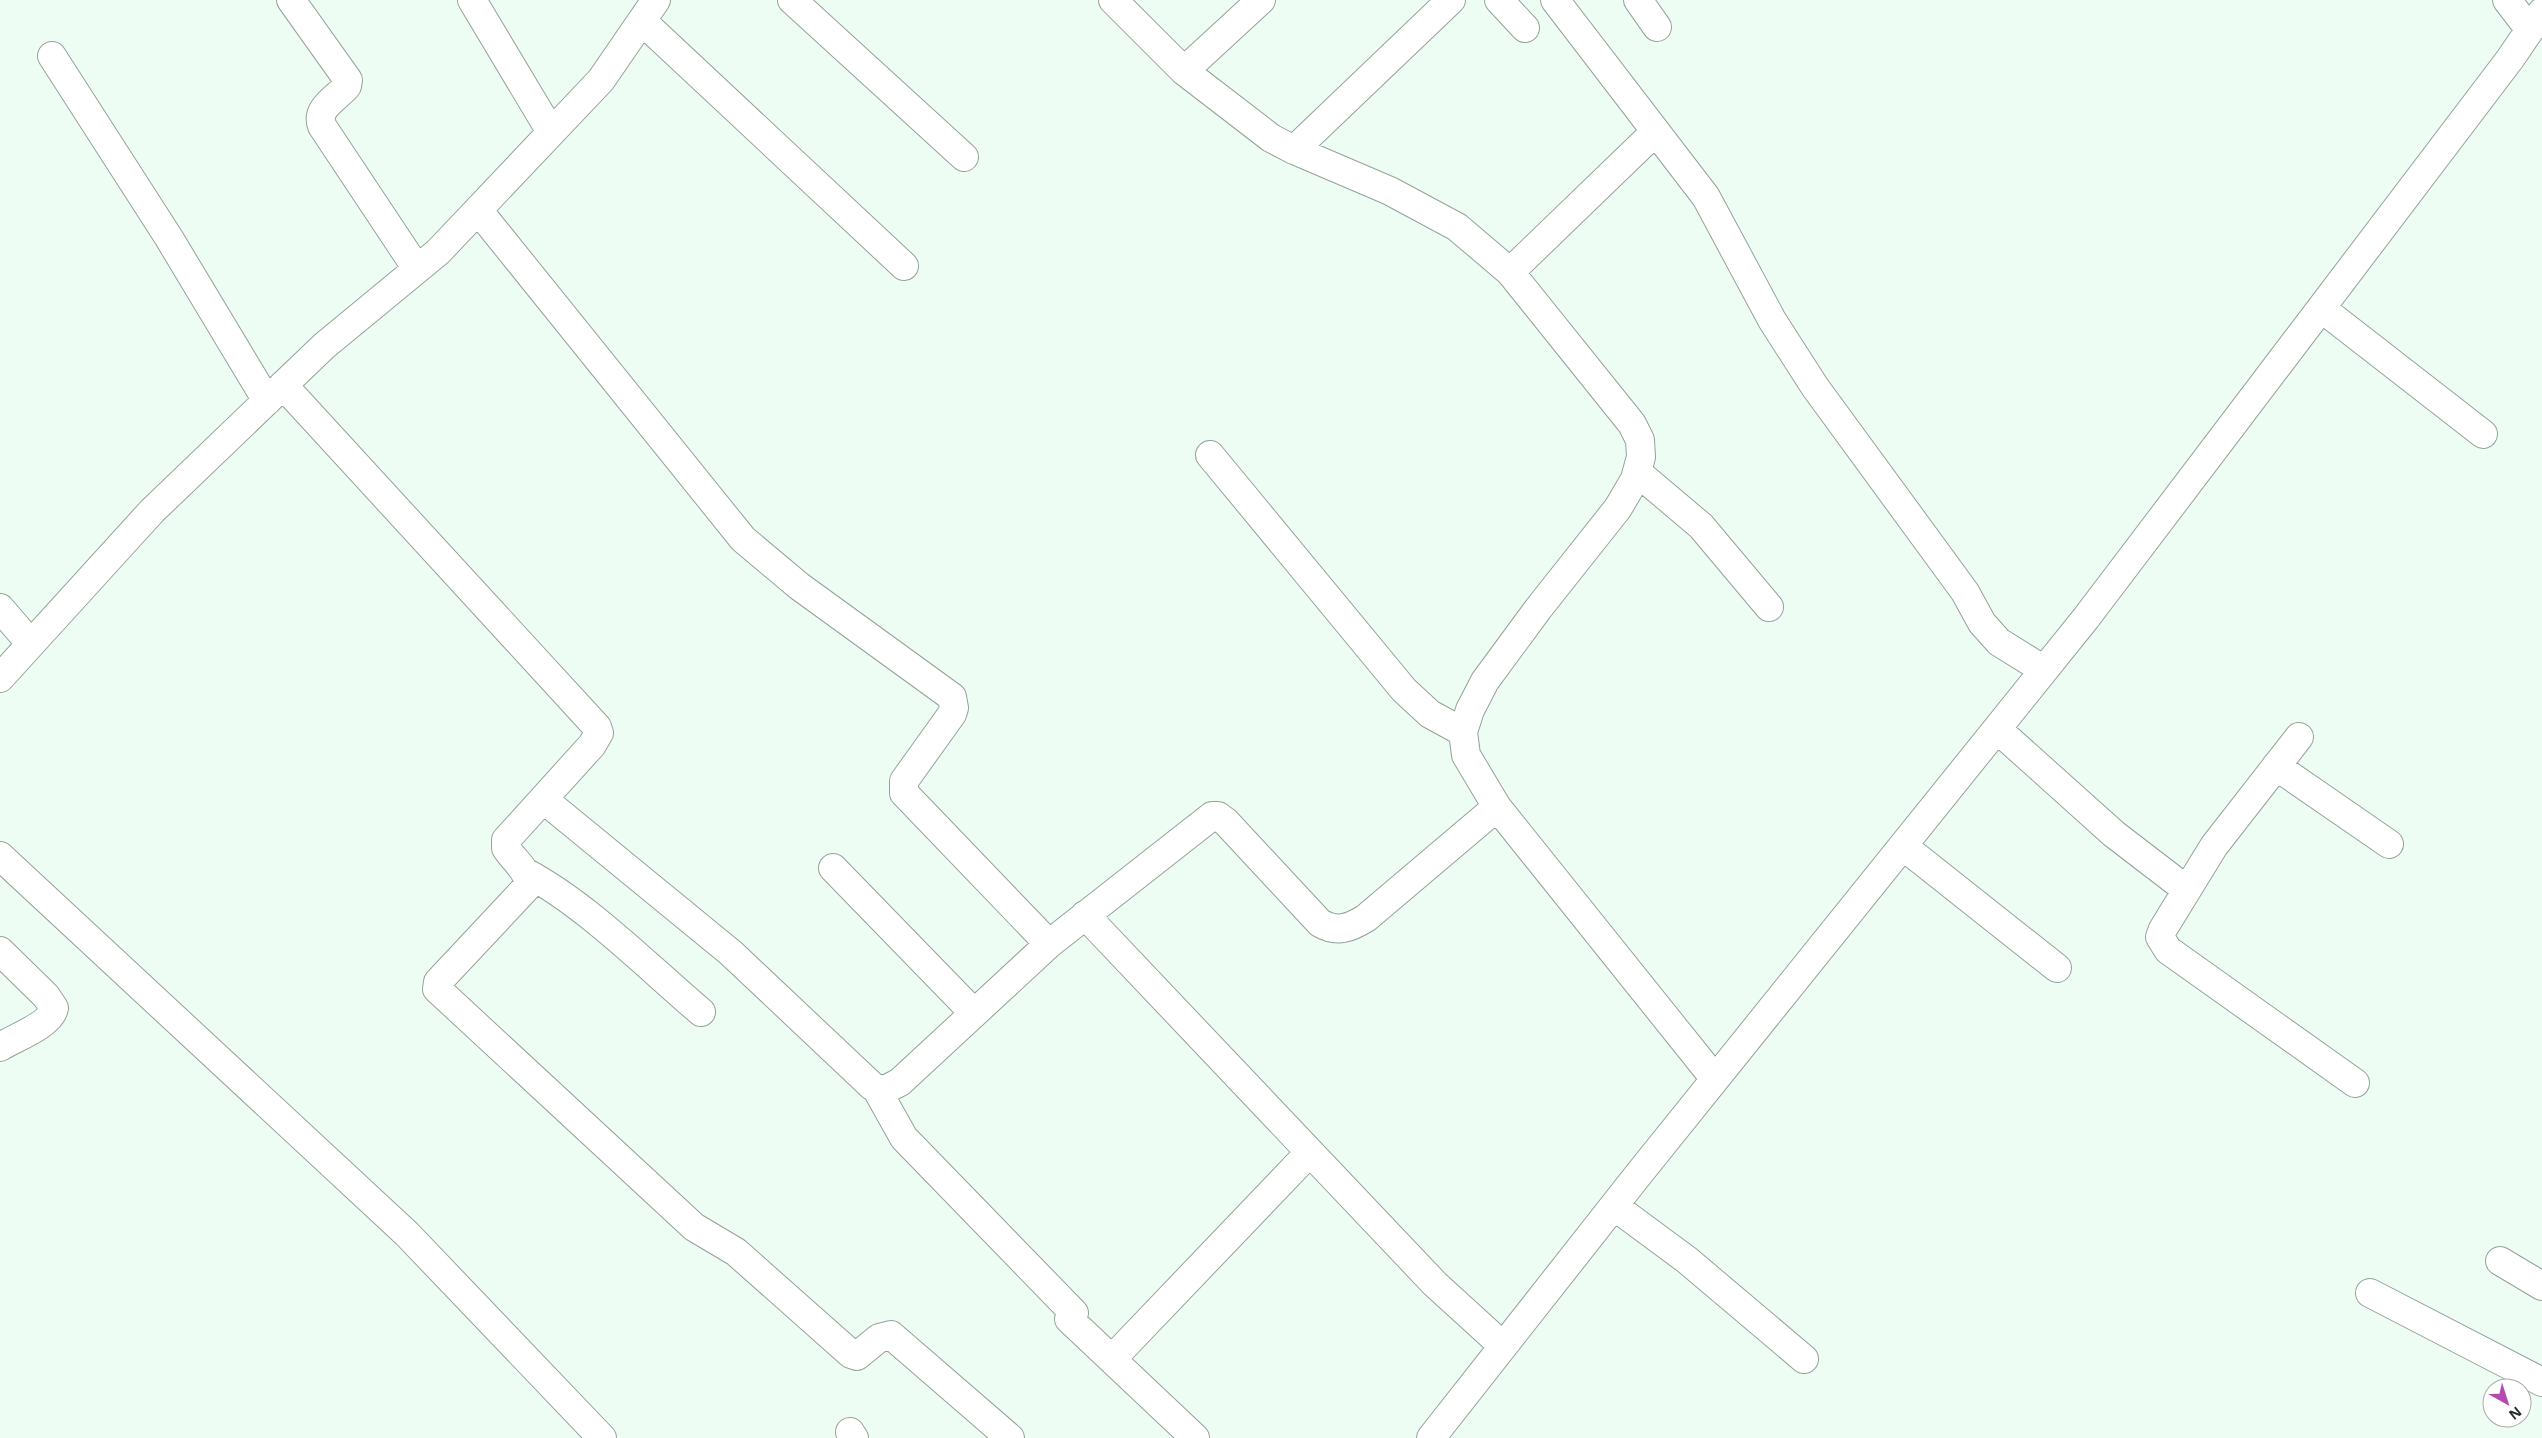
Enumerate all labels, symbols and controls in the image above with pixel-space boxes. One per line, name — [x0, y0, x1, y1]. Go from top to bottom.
north arrow — [2482, 1378, 2532, 1428]
text: N — [2505, 1403, 2526, 1424]

